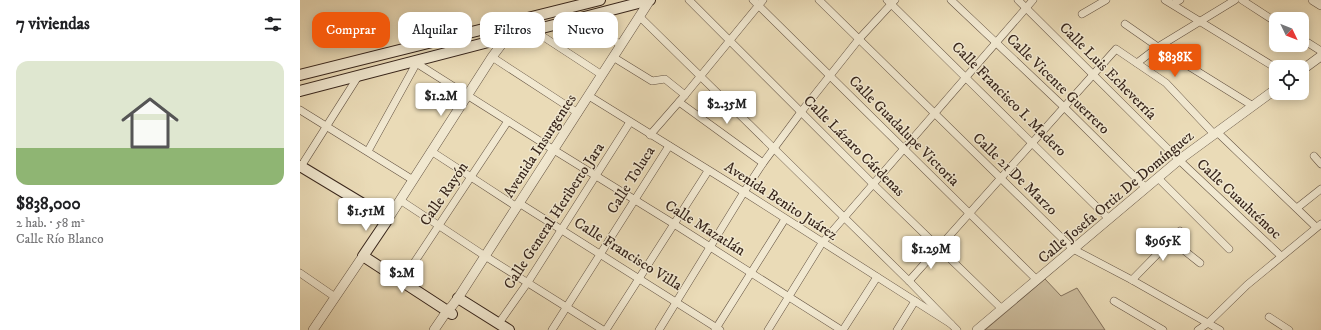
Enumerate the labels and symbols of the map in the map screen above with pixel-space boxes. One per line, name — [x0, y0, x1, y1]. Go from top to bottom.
north arrow — [1269, 12, 1309, 52]
street label: Calle Luis Echeverría — [1055, 18, 1161, 124]
street label: Calle Vicente Guerrero — [1002, 30, 1114, 138]
street label: Calle Francisco I. Madero — [948, 38, 1070, 160]
pin: $838K — [1147, 44, 1203, 78]
street label: Calle Guadalupe Victoria — [845, 72, 964, 191]
pin: $1.2M — [413, 83, 469, 117]
street label: Avenida Insurgentes — [499, 91, 581, 201]
pin: $2.35M — [694, 91, 760, 125]
street label: Calle Lázaro Cárdenas — [799, 91, 909, 201]
street label: Calle Josefa Ortiz De Domínguez — [1034, 126, 1198, 268]
street label: Calle 21 De Marzo — [969, 129, 1061, 219]
street label: Calle General Heriberto Jara — [499, 138, 609, 293]
street label: Calle Toluca — [603, 142, 660, 217]
street label: Calle Cuauhtémoc — [1193, 155, 1286, 244]
street label: Avenida Benito Juárez — [721, 157, 842, 245]
street label: Calle Rayón — [416, 158, 472, 230]
street label: Calle Mazatlán — [661, 196, 749, 260]
pin: $1.51M — [333, 198, 399, 232]
street label: Calle Francisco Villa — [570, 213, 686, 295]
pin: $965K — [1135, 228, 1191, 262]
pin: $1.29M — [898, 236, 964, 270]
pin: $2M — [383, 260, 421, 294]

